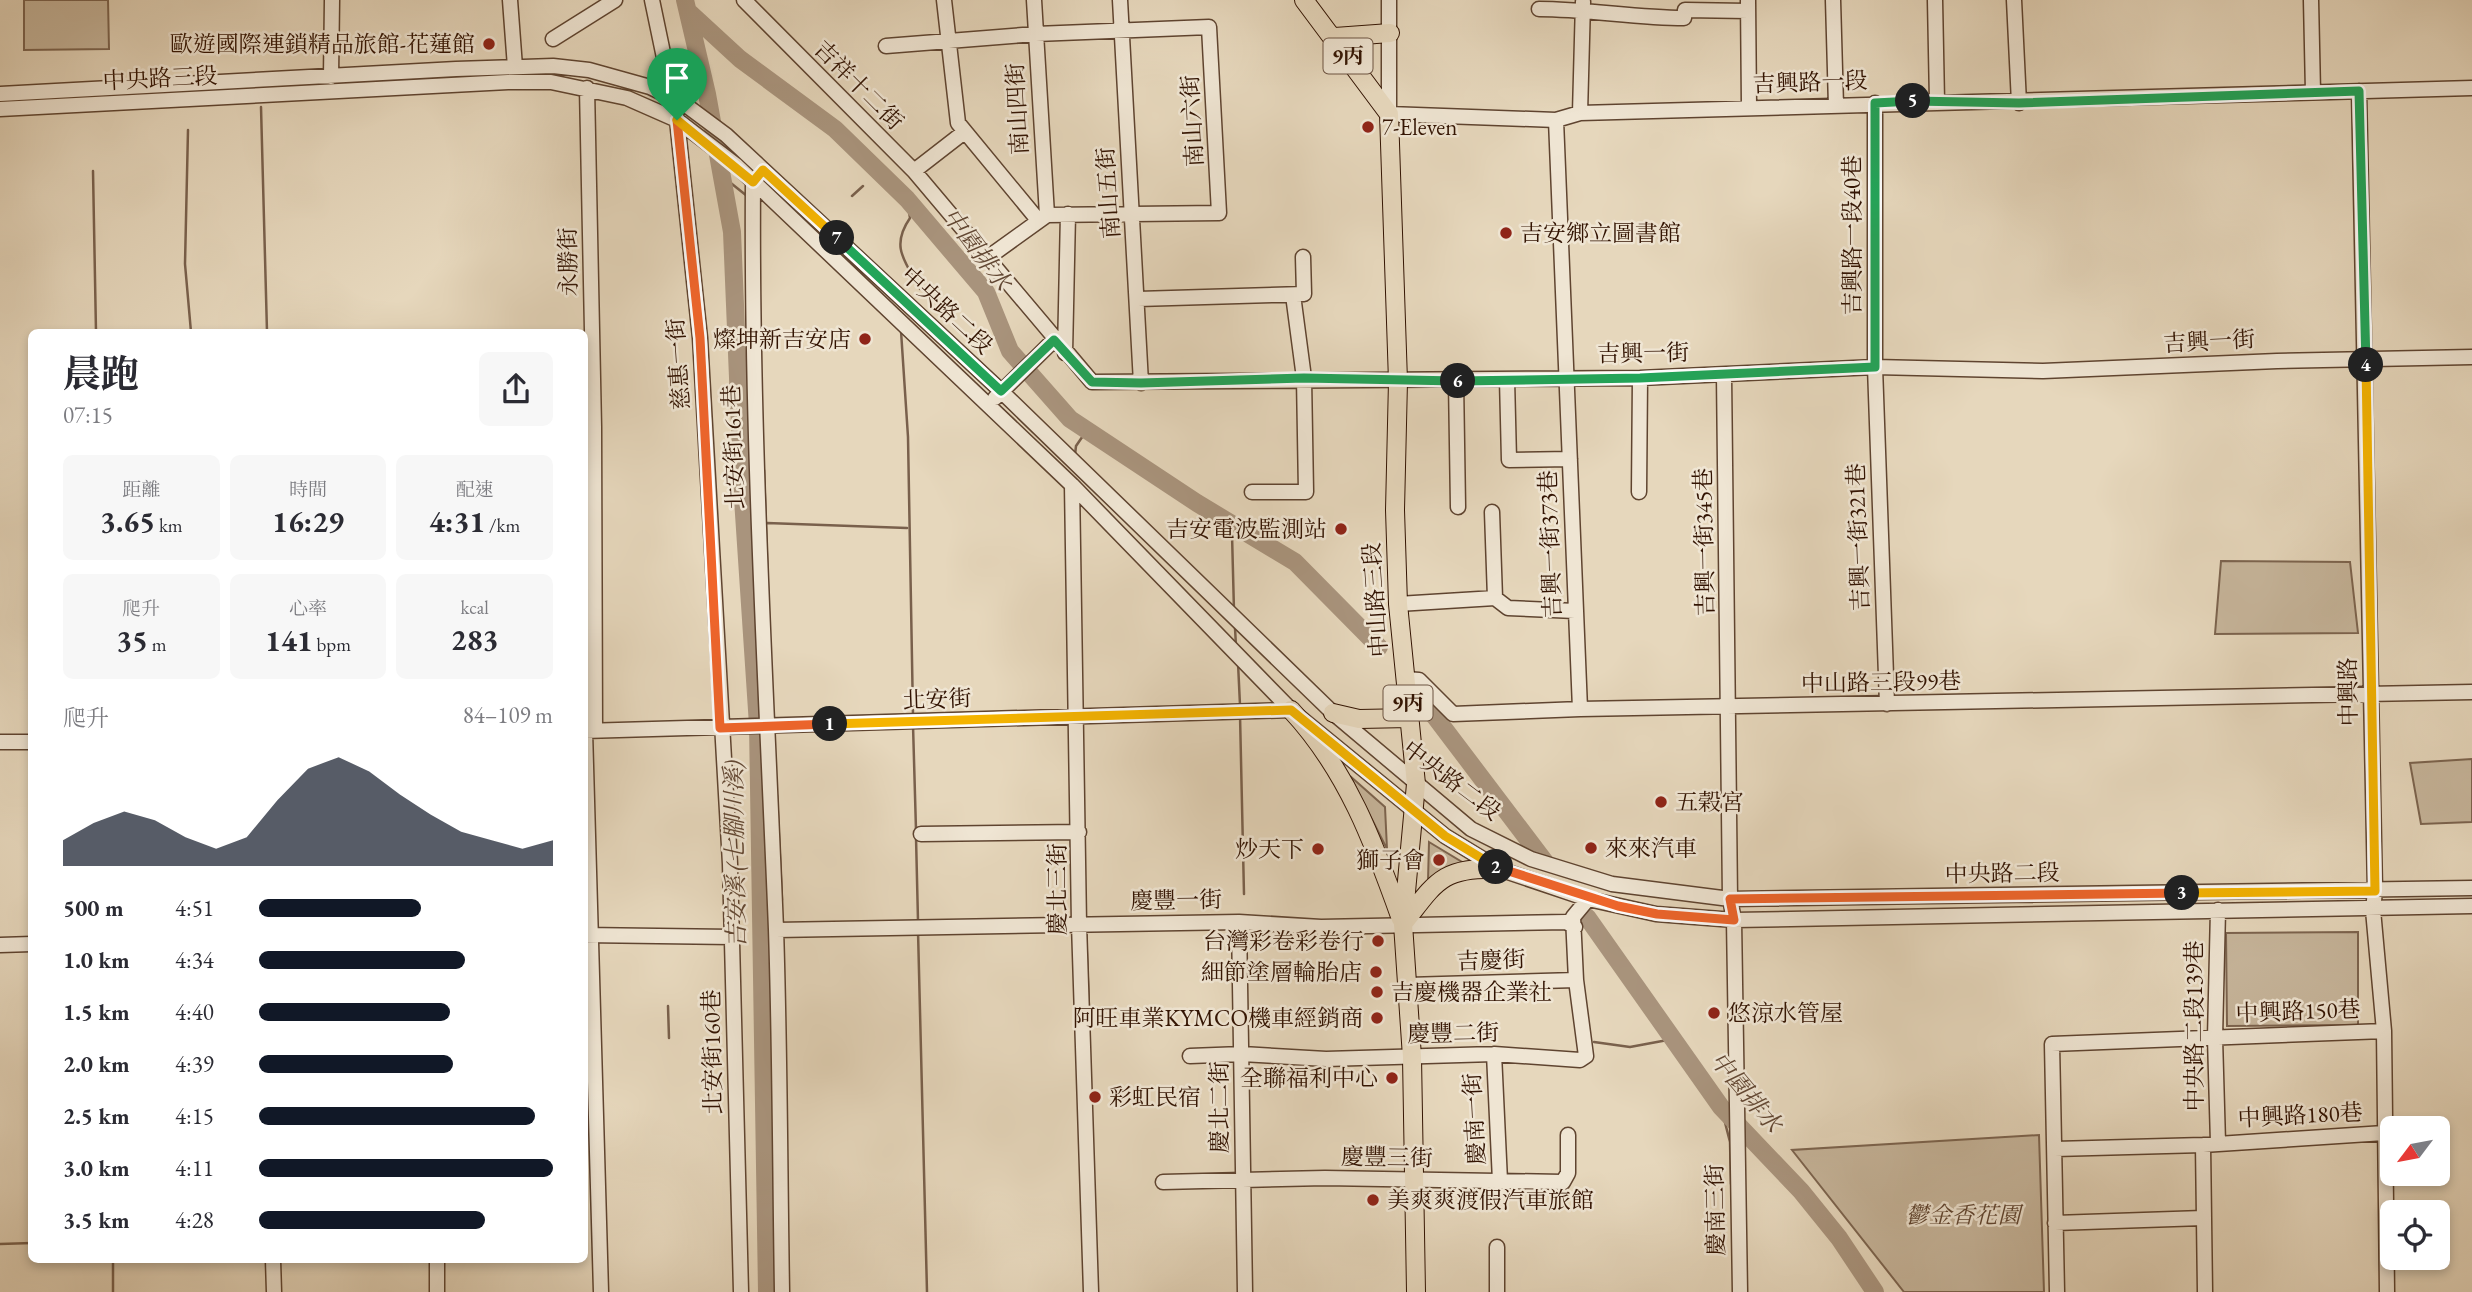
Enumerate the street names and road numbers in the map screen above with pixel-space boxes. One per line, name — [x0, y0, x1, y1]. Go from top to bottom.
street label: 吉祥十二街 — [808, 34, 910, 136]
road number: 9丙 — [1324, 38, 1372, 74]
street label: 中央路三段 — [102, 60, 218, 96]
street label: 南山四街 — [1000, 62, 1034, 156]
street label: 吉興路一段 — [1752, 65, 1868, 99]
street label: 南山六街 — [1175, 74, 1209, 168]
street label: 南山五街 — [1090, 146, 1126, 240]
street label: 吉興路一段40巷 — [1837, 155, 1867, 315]
street label: 永勝街 — [552, 227, 584, 297]
street label: 中央路二段 — [895, 260, 999, 360]
street label: 慈惠一街 — [660, 317, 696, 411]
street label: 吉興一街 — [2162, 324, 2256, 358]
street label: 吉興一街 — [1597, 337, 1689, 369]
street label: 北安街161巷 — [716, 384, 750, 510]
street label: 吉興一街321巷 — [1840, 462, 1876, 612]
street label: 吉興一街345巷 — [1688, 468, 1720, 616]
street label: 吉興一街373巷 — [1532, 469, 1568, 619]
street label: 中山路三段 — [1356, 542, 1394, 658]
street label: 中興路 — [2332, 657, 2364, 727]
street label: 中山路三段99巷 — [1801, 666, 1961, 698]
street label: 北安街 — [902, 683, 972, 715]
road number: 9丙 — [1384, 686, 1432, 720]
street label: 中央路二段 — [1397, 733, 1507, 827]
street label: 慶北三街 — [1042, 843, 1072, 935]
street label: 中央路二段 — [1944, 857, 2060, 889]
street label: 慶豐一街 — [1130, 884, 1222, 916]
street label: 中央路二段139巷 — [2179, 940, 2209, 1112]
street label: 吉慶街 — [1456, 944, 1526, 976]
street label: 北安街160巷 — [696, 989, 728, 1115]
street label: 中興路150巷 — [2235, 994, 2361, 1028]
street label: 慶豐二街 — [1407, 1017, 1499, 1049]
street label: 慶北二街 — [1204, 1061, 1234, 1153]
street label: 慶南一街 — [1457, 1072, 1491, 1166]
street label: 中興路180巷 — [2237, 1097, 2363, 1133]
street label: 慶豐三街 — [1341, 1141, 1433, 1173]
street label: 慶南三街 — [1699, 1164, 1731, 1256]

